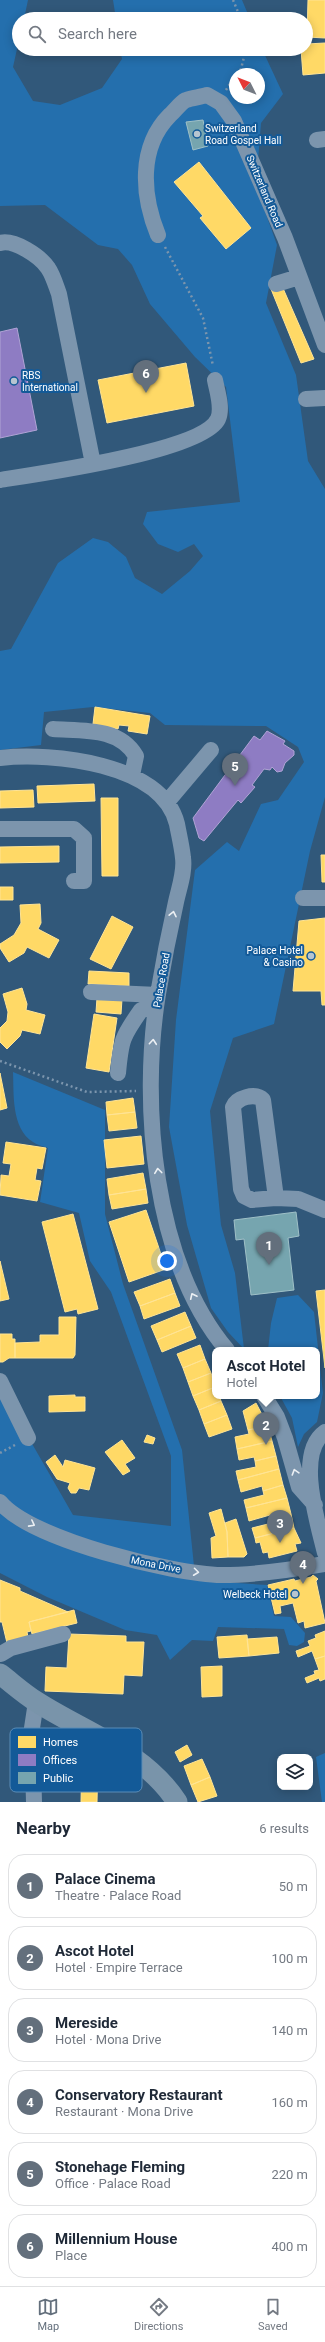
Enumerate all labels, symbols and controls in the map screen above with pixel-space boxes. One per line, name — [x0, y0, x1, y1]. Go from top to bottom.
search box — [12, 12, 313, 56]
icon: search — [26, 23, 48, 45]
text: Search here — [58, 25, 137, 43]
north arrow — [229, 68, 265, 104]
place label: Switzerland Road Gospel Hall — [205, 123, 281, 146]
marker: Switzerland Road Gospel Hall — [192, 129, 202, 139]
street label: Switzerland Road — [244, 154, 285, 229]
pin: 6 — [133, 360, 159, 393]
place label: RBS International — [22, 370, 78, 393]
marker: RBS International — [9, 376, 19, 386]
pin: 5 — [222, 753, 248, 786]
one-way arrow — [169, 910, 177, 917]
place label: Palace Hotel & Casino — [247, 945, 303, 968]
marker: Palace Hotel & Casino — [306, 951, 316, 961]
street label: Palace Road — [151, 952, 172, 1008]
one-way arrow — [149, 1039, 158, 1045]
one-way arrow — [154, 1168, 163, 1174]
pin: 1 — [256, 1232, 282, 1265]
your location — [157, 1251, 177, 1271]
one-way arrow — [190, 1292, 198, 1300]
popup — [212, 1347, 320, 1399]
text: Ascot Hotel — [226, 1357, 306, 1375]
text: Hotel — [226, 1375, 257, 1390]
pin: 2 — [253, 1412, 279, 1445]
one-way arrow — [291, 1469, 300, 1476]
pin: 3 — [267, 1510, 293, 1543]
one-way arrow — [27, 1519, 35, 1527]
pin: 4 — [290, 1551, 316, 1584]
street label: Mona Drive — [130, 1554, 182, 1575]
one-way arrow — [193, 1567, 199, 1576]
place label: Welbeck Hotel — [223, 1589, 287, 1600]
marker: Welbeck Hotel — [290, 1589, 300, 1599]
legend — [10, 1728, 142, 1792]
text: Homes — [43, 1736, 79, 1749]
text: Offices — [43, 1754, 78, 1767]
map controls — [277, 1754, 313, 1790]
button: layers — [277, 1754, 313, 1790]
text: Public — [43, 1772, 74, 1785]
text: Nearby — [16, 1818, 71, 1838]
text: 6 results — [259, 1821, 309, 1836]
text: Palace Cinema — [55, 1870, 156, 1888]
text: 1 — [26, 1879, 34, 1894]
text: 50 m — [279, 1879, 308, 1894]
text: Theatre · Palace Road — [55, 1888, 181, 1903]
text: Ascot Hotel — [55, 1942, 134, 1960]
text: 2 — [26, 1951, 34, 1966]
text: 100 m — [271, 1951, 308, 1966]
text: Hotel · Empire Terrace — [55, 1960, 183, 1975]
text: Mereside — [55, 2014, 118, 2032]
text: 3 — [26, 2023, 34, 2038]
text: 140 m — [271, 2023, 308, 2038]
text: Hotel · Mona Drive — [55, 2032, 161, 2047]
text: Conservatory Restaurant — [55, 2086, 223, 2104]
text: 4 — [26, 2095, 34, 2110]
text: 160 m — [271, 2095, 308, 2110]
text: Restaurant · Mona Drive — [55, 2104, 193, 2119]
text: Stonehage Fleming — [55, 2158, 185, 2176]
text: 5 — [26, 2167, 34, 2182]
text: 220 m — [271, 2167, 308, 2182]
text: Office · Palace Road — [55, 2176, 171, 2191]
text: Millennium House — [55, 2230, 177, 2248]
text: 6 — [26, 2239, 34, 2254]
text: 400 m — [271, 2239, 308, 2254]
text: Place — [55, 2248, 87, 2263]
tab: Map — [37, 2296, 59, 2333]
tab: Directions — [134, 2296, 183, 2333]
tab: Saved — [258, 2296, 288, 2333]

